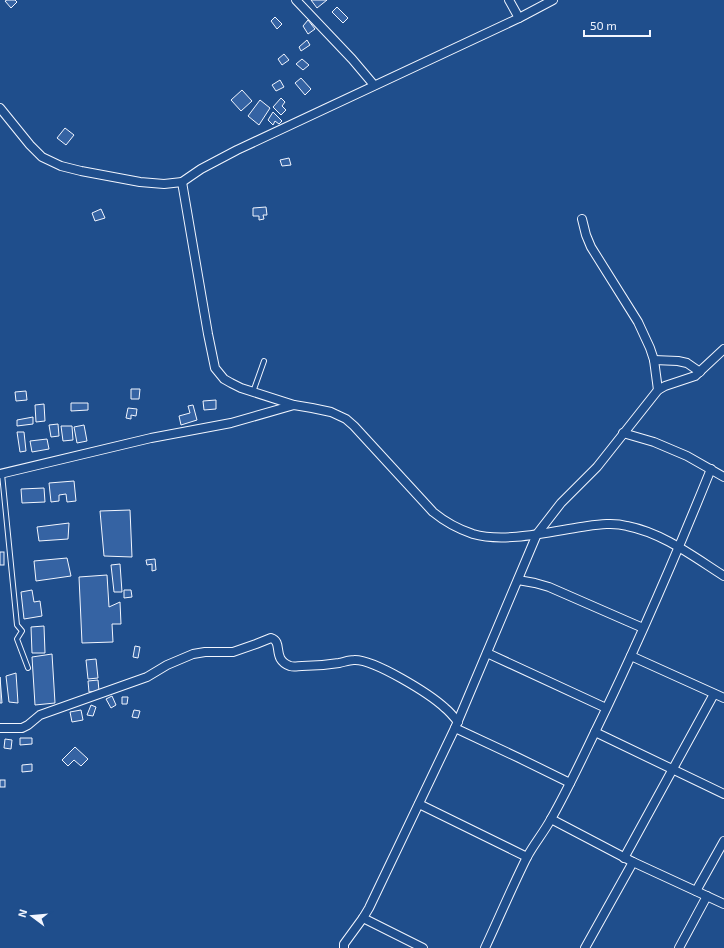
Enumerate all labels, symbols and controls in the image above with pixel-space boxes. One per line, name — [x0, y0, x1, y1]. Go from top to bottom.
scale bar — [584, 12, 650, 38]
text: 50 m — [590, 18, 617, 32]
north arrow — [12, 896, 52, 936]
text: N — [15, 907, 29, 919]

